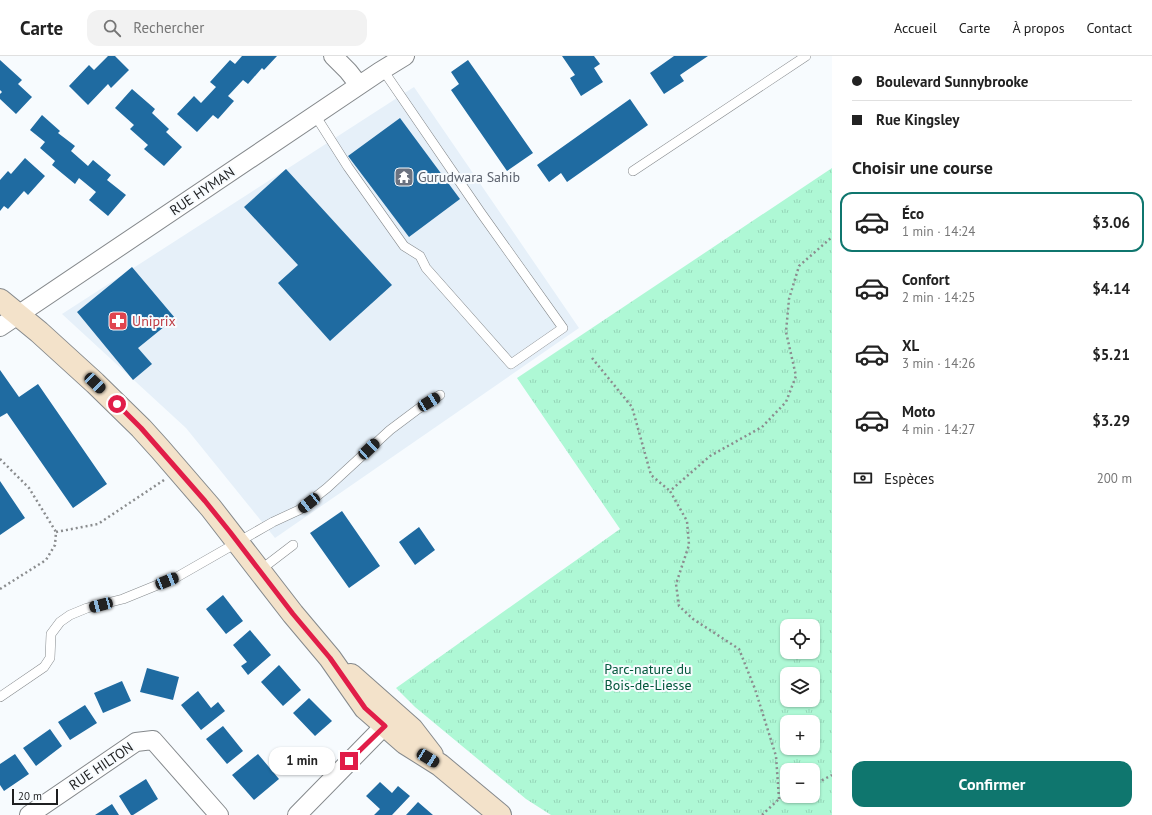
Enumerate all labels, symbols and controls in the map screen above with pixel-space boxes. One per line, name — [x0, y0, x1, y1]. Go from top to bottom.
search box — [87, 10, 367, 46]
text: Carte — [20, 16, 63, 40]
icon: search — [101, 17, 123, 39]
text: Rechercher — [133, 18, 204, 37]
text: Accueil — [894, 19, 937, 37]
text: Carte — [959, 19, 990, 37]
text: À propos — [1012, 19, 1065, 37]
text: Contact — [1087, 19, 1132, 37]
text: Boulevard Sunnybrooke — [876, 72, 1028, 91]
text: Rue Kingsley — [876, 110, 959, 129]
text: Choisir une course — [852, 156, 993, 179]
street label: RUE HYMAN — [166, 163, 238, 219]
temple icon: Gurudwara Sahib — [393, 166, 415, 188]
place label: Gurudwara Sahib — [418, 168, 520, 186]
icon: car — [854, 204, 890, 240]
text: Éco — [902, 204, 924, 223]
text: $3.06 — [1092, 213, 1130, 232]
text: 1 min · 14:24 — [902, 223, 975, 240]
icon: car — [854, 270, 890, 306]
text: Confort — [902, 270, 950, 289]
text: $4.14 — [1092, 279, 1130, 298]
text: 2 min · 14:25 — [902, 289, 975, 306]
pharmacy icon: Uniprix — [107, 310, 129, 332]
place label: Uniprix — [132, 312, 176, 330]
icon: car — [854, 336, 890, 372]
text: XL — [902, 336, 919, 355]
text: $5.21 — [1092, 345, 1130, 364]
text: 3 min · 14:26 — [902, 355, 975, 372]
car — [82, 370, 108, 396]
car — [416, 391, 442, 413]
route start — [108, 395, 126, 413]
icon: car — [854, 402, 890, 438]
text: Moto — [902, 402, 935, 421]
text: $3.29 — [1092, 411, 1130, 430]
text: 4 min · 14:27 — [902, 421, 975, 438]
car — [356, 436, 382, 462]
icon: cash — [852, 467, 874, 489]
text: Espèces — [884, 469, 934, 488]
text: 200 m — [1097, 470, 1132, 487]
car — [296, 491, 322, 515]
car — [154, 571, 180, 591]
car — [88, 596, 114, 614]
map controls — [780, 619, 820, 803]
button: locate — [780, 619, 820, 659]
park label: Parc-nature du Bois-de-Liesse — [604, 660, 692, 694]
button: layers — [780, 667, 820, 707]
button: + — [780, 715, 820, 755]
street label: RUE HILTON — [65, 738, 137, 794]
callout: 1 min — [269, 747, 335, 775]
car — [415, 747, 441, 769]
text: 1 min — [286, 752, 318, 769]
route end — [340, 752, 358, 770]
button: Confirmer — [852, 761, 1132, 807]
button: − — [780, 763, 820, 803]
scale bar — [12, 787, 58, 806]
text: 20 m — [18, 789, 42, 803]

